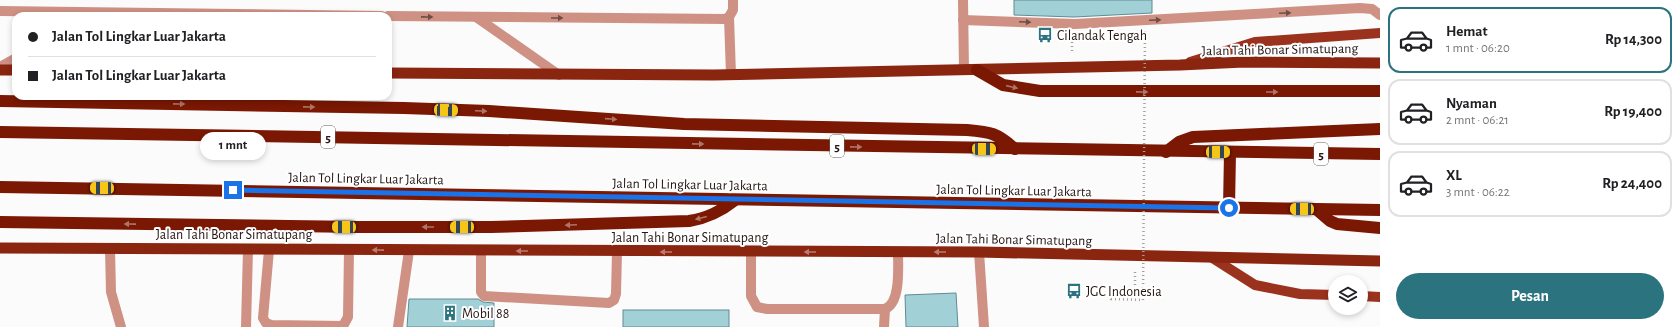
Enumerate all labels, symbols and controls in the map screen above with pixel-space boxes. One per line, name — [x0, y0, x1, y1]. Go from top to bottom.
one-way arrow — [1279, 10, 1292, 16]
one-way arrow — [421, 14, 434, 20]
one-way arrow — [551, 15, 564, 21]
one-way arrow — [1149, 16, 1161, 23]
one-way arrow — [1019, 19, 1031, 26]
icon: car — [1398, 22, 1434, 58]
text: Hemat — [1446, 24, 1488, 39]
bus stop icon: Cilandak Tengah — [1036, 26, 1054, 44]
text: Jalan Tol Lingkar Luar Jakarta — [52, 29, 226, 44]
place label: Cilandak Tengah — [1057, 29, 1147, 43]
text: Rp 14,300 — [1605, 32, 1662, 47]
street label: Jalan Tahi Bonar Simatupang — [1202, 42, 1359, 58]
text: 1 mnt · 06:20 — [1446, 42, 1510, 55]
text: Jalan Tol Lingkar Luar Jakarta — [52, 68, 226, 83]
one-way arrow — [1006, 85, 1018, 91]
one-way arrow — [1136, 89, 1149, 95]
one-way arrow — [1266, 89, 1279, 95]
icon: car — [1398, 94, 1434, 130]
text: Nyaman — [1446, 96, 1497, 111]
one-way arrow — [173, 101, 186, 107]
one-way arrow — [303, 104, 316, 110]
car — [434, 104, 458, 116]
text: Rp 19,400 — [1604, 104, 1662, 119]
one-way arrow — [475, 108, 488, 114]
text: 2 mnt · 06:21 — [1446, 114, 1509, 127]
one-way arrow — [605, 116, 617, 123]
road number: 5 — [321, 126, 335, 148]
callout: 1 mnt — [200, 132, 266, 160]
road number: 5 — [830, 135, 844, 157]
text: 1 mnt — [219, 139, 247, 152]
one-way arrow — [692, 141, 705, 147]
one-way arrow — [850, 143, 862, 150]
car — [972, 143, 996, 155]
road number: 5 — [1314, 143, 1328, 165]
car — [1206, 146, 1230, 158]
icon: car — [1398, 166, 1434, 202]
text: XL — [1446, 168, 1462, 183]
street label: Jalan Tol Lingkar Luar Jakarta — [288, 171, 444, 187]
text: Rp 24,400 — [1602, 176, 1662, 191]
street label: Jalan Tol Lingkar Luar Jakarta — [612, 177, 768, 193]
route end — [224, 181, 242, 199]
car — [90, 182, 114, 194]
street label: Jalan Tol Lingkar Luar Jakarta — [936, 183, 1092, 199]
text: 3 mnt · 06:22 — [1446, 186, 1510, 199]
route start — [1220, 199, 1238, 217]
car — [1290, 203, 1314, 215]
one-way arrow — [695, 216, 707, 222]
one-way arrow — [123, 221, 136, 227]
car — [332, 221, 356, 233]
car — [450, 221, 474, 233]
one-way arrow — [565, 221, 577, 228]
one-way arrow — [421, 224, 434, 230]
street label: Jalan Tahi Bonar Simatupang — [156, 228, 312, 242]
street label: Jalan Tahi Bonar Simatupang — [612, 231, 768, 245]
street label: Jalan Tahi Bonar Simatupang — [936, 232, 1093, 248]
one-way arrow — [371, 247, 384, 253]
one-way arrow — [515, 248, 528, 254]
one-way arrow — [659, 249, 672, 255]
one-way arrow — [803, 249, 816, 255]
one-way arrow — [933, 249, 946, 255]
button: Pesan — [1396, 273, 1664, 319]
map controls — [1328, 275, 1368, 315]
button: layers — [1328, 275, 1368, 315]
bus stop icon: JGC Indonesia — [1065, 282, 1083, 300]
place label: JGC Indonesia — [1086, 285, 1162, 299]
building icon: Mobil 88 — [441, 304, 459, 322]
place label: Mobil 88 — [462, 307, 509, 321]

